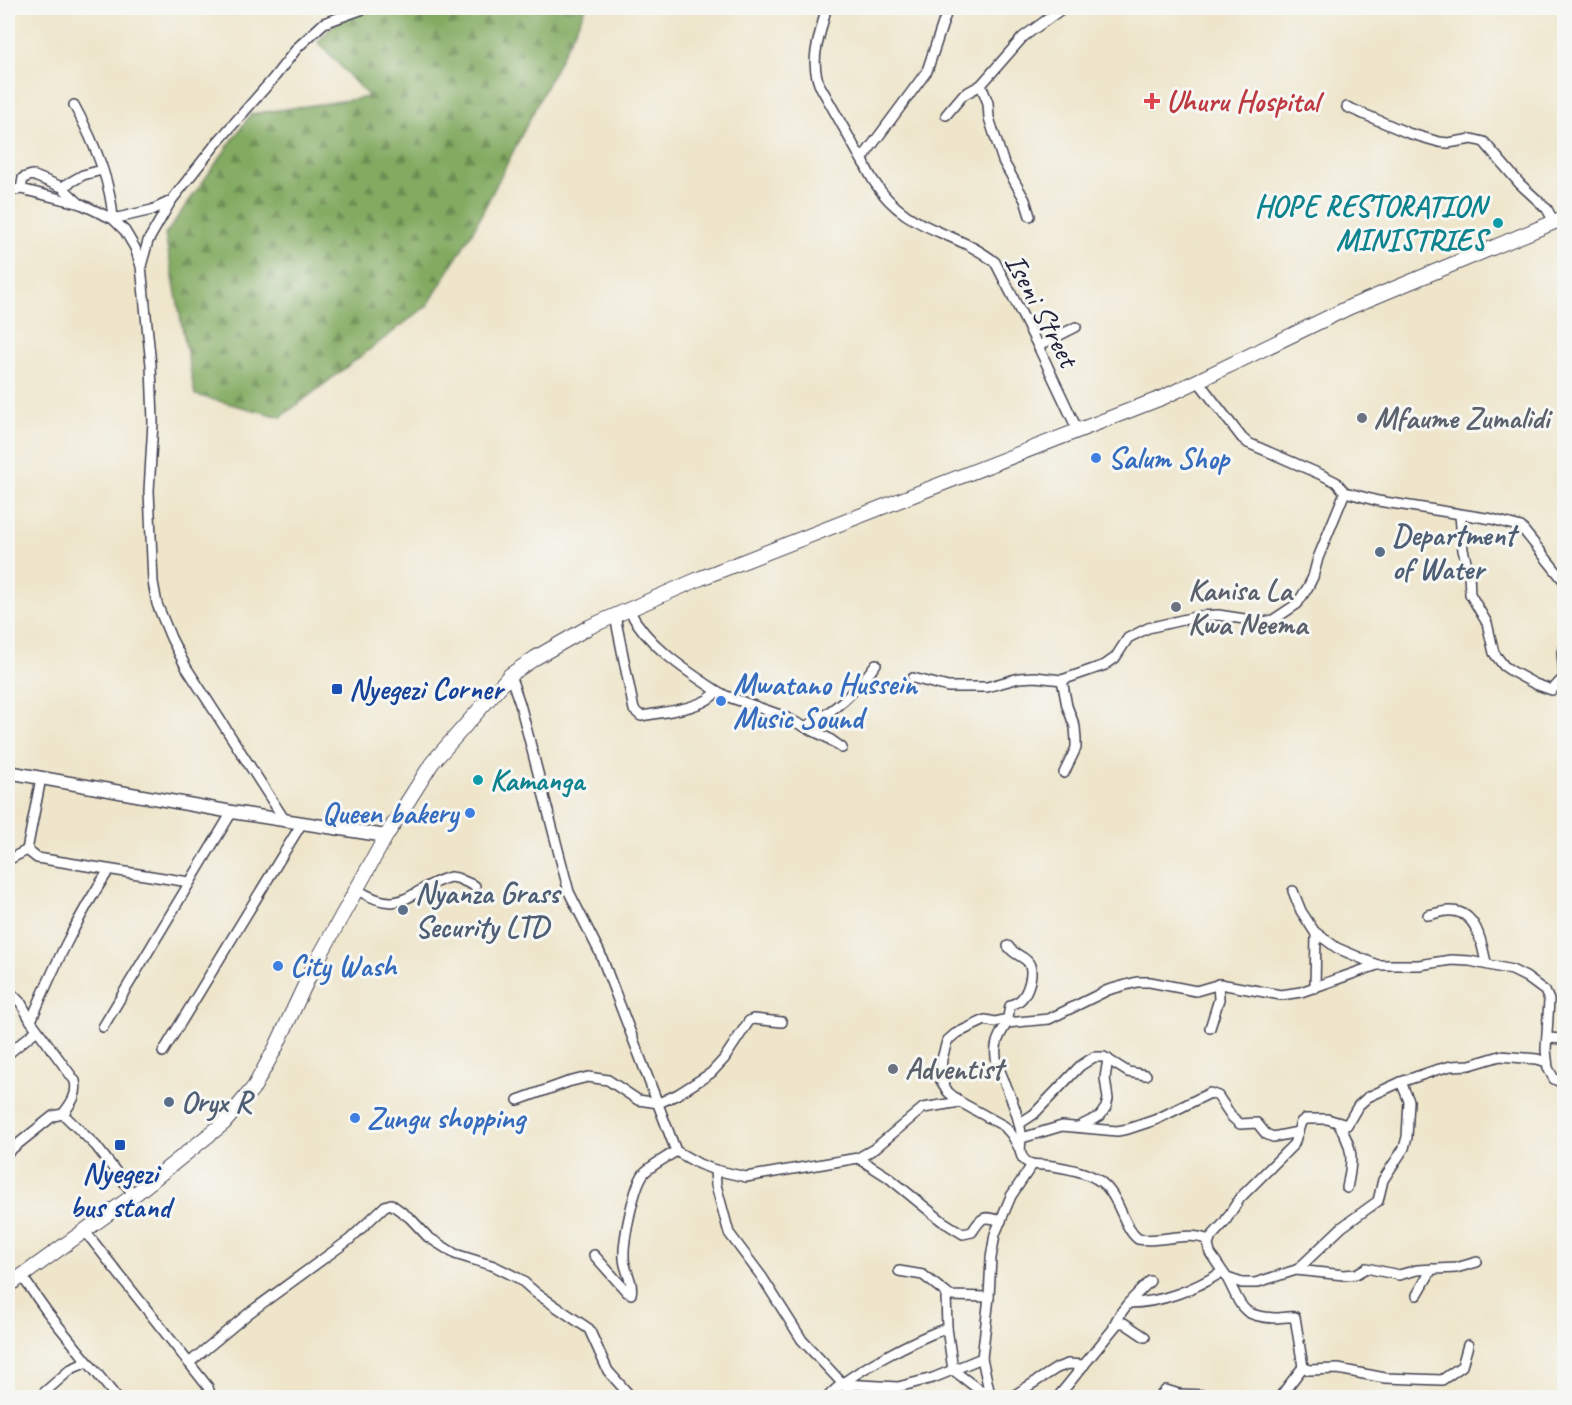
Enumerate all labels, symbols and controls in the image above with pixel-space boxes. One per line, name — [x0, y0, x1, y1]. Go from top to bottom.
place label: Uhuru Hospital — [1166, 82, 1325, 120]
marker: Uhuru Hospital — [1143, 92, 1161, 110]
place label: HOPE RESTORATION MINISTRIES — [1254, 187, 1491, 259]
marker: HOPE RESTORATION MINISTRIES — [1491, 216, 1505, 230]
street label: Iseni Street — [996, 247, 1089, 376]
place label: Mfaume Zumalidi — [1374, 399, 1553, 437]
marker: Mfaume Zumalidi — [1355, 411, 1369, 425]
place label: Salum Shop — [1108, 439, 1232, 477]
marker: Salum Shop — [1089, 451, 1103, 465]
place label: Department of Water — [1392, 516, 1520, 588]
marker: Department of Water — [1373, 545, 1387, 559]
place label: Kanisa La Kwa Neema — [1188, 571, 1310, 643]
marker: Kanisa La Kwa Neema — [1169, 600, 1183, 614]
place label: Mwatano Hussein Music Sound — [733, 665, 919, 737]
place label: Nyegezi Corner — [349, 670, 506, 708]
marker: Nyegezi Corner — [330, 682, 344, 696]
marker: Mwatano Hussein Music Sound — [714, 694, 728, 708]
place label: Kamanga — [490, 761, 586, 799]
marker: Kamanga — [471, 773, 485, 787]
place label: Queen bakery — [322, 794, 461, 833]
marker: Queen bakery — [463, 806, 477, 820]
place label: Nyanza Grass Security LTD — [415, 874, 563, 946]
marker: Nyanza Grass Security LTD — [396, 903, 410, 917]
place label: City Wash — [290, 947, 398, 986]
marker: City Wash — [271, 959, 285, 973]
place label: Adventist — [905, 1050, 1007, 1088]
marker: Adventist — [886, 1062, 900, 1076]
place label: Oryx R — [181, 1083, 256, 1122]
marker: Oryx R — [162, 1095, 176, 1109]
place label: Zungu shopping — [367, 1099, 528, 1137]
marker: Zungu shopping — [348, 1111, 362, 1125]
marker: Nyegezi bus stand — [113, 1138, 127, 1152]
place label: Nyegezi bus stand — [70, 1154, 175, 1226]

